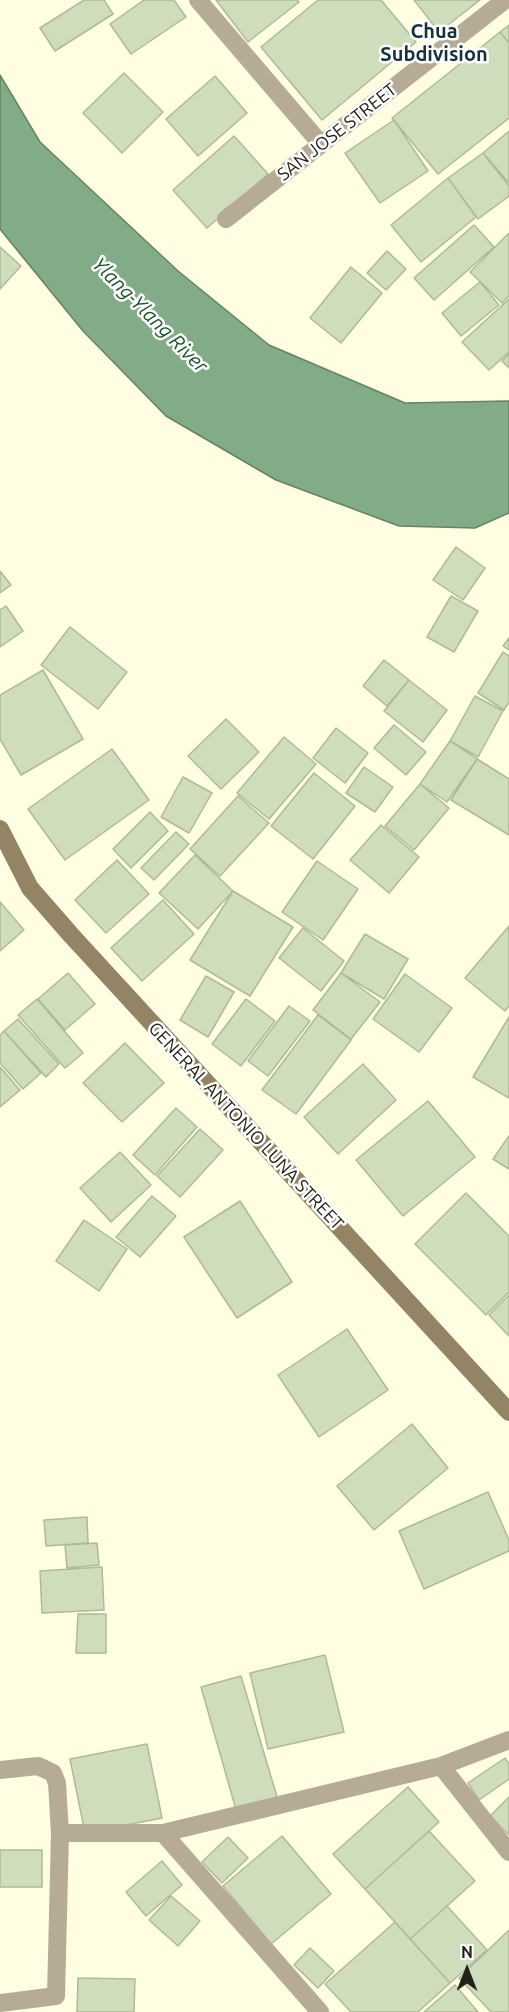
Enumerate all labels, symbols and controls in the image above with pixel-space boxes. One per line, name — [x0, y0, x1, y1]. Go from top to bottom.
district label: Chua Subdivision — [380, 19, 488, 66]
street label: SAN JOSE STREET — [273, 79, 401, 185]
water label: Ylang-Ylang River — [87, 252, 213, 378]
street label: GENERAL ANTONIO LUNA STREET — [144, 1018, 348, 1234]
north arrow — [437, 1940, 497, 2000]
text: N — [461, 1943, 473, 1961]

